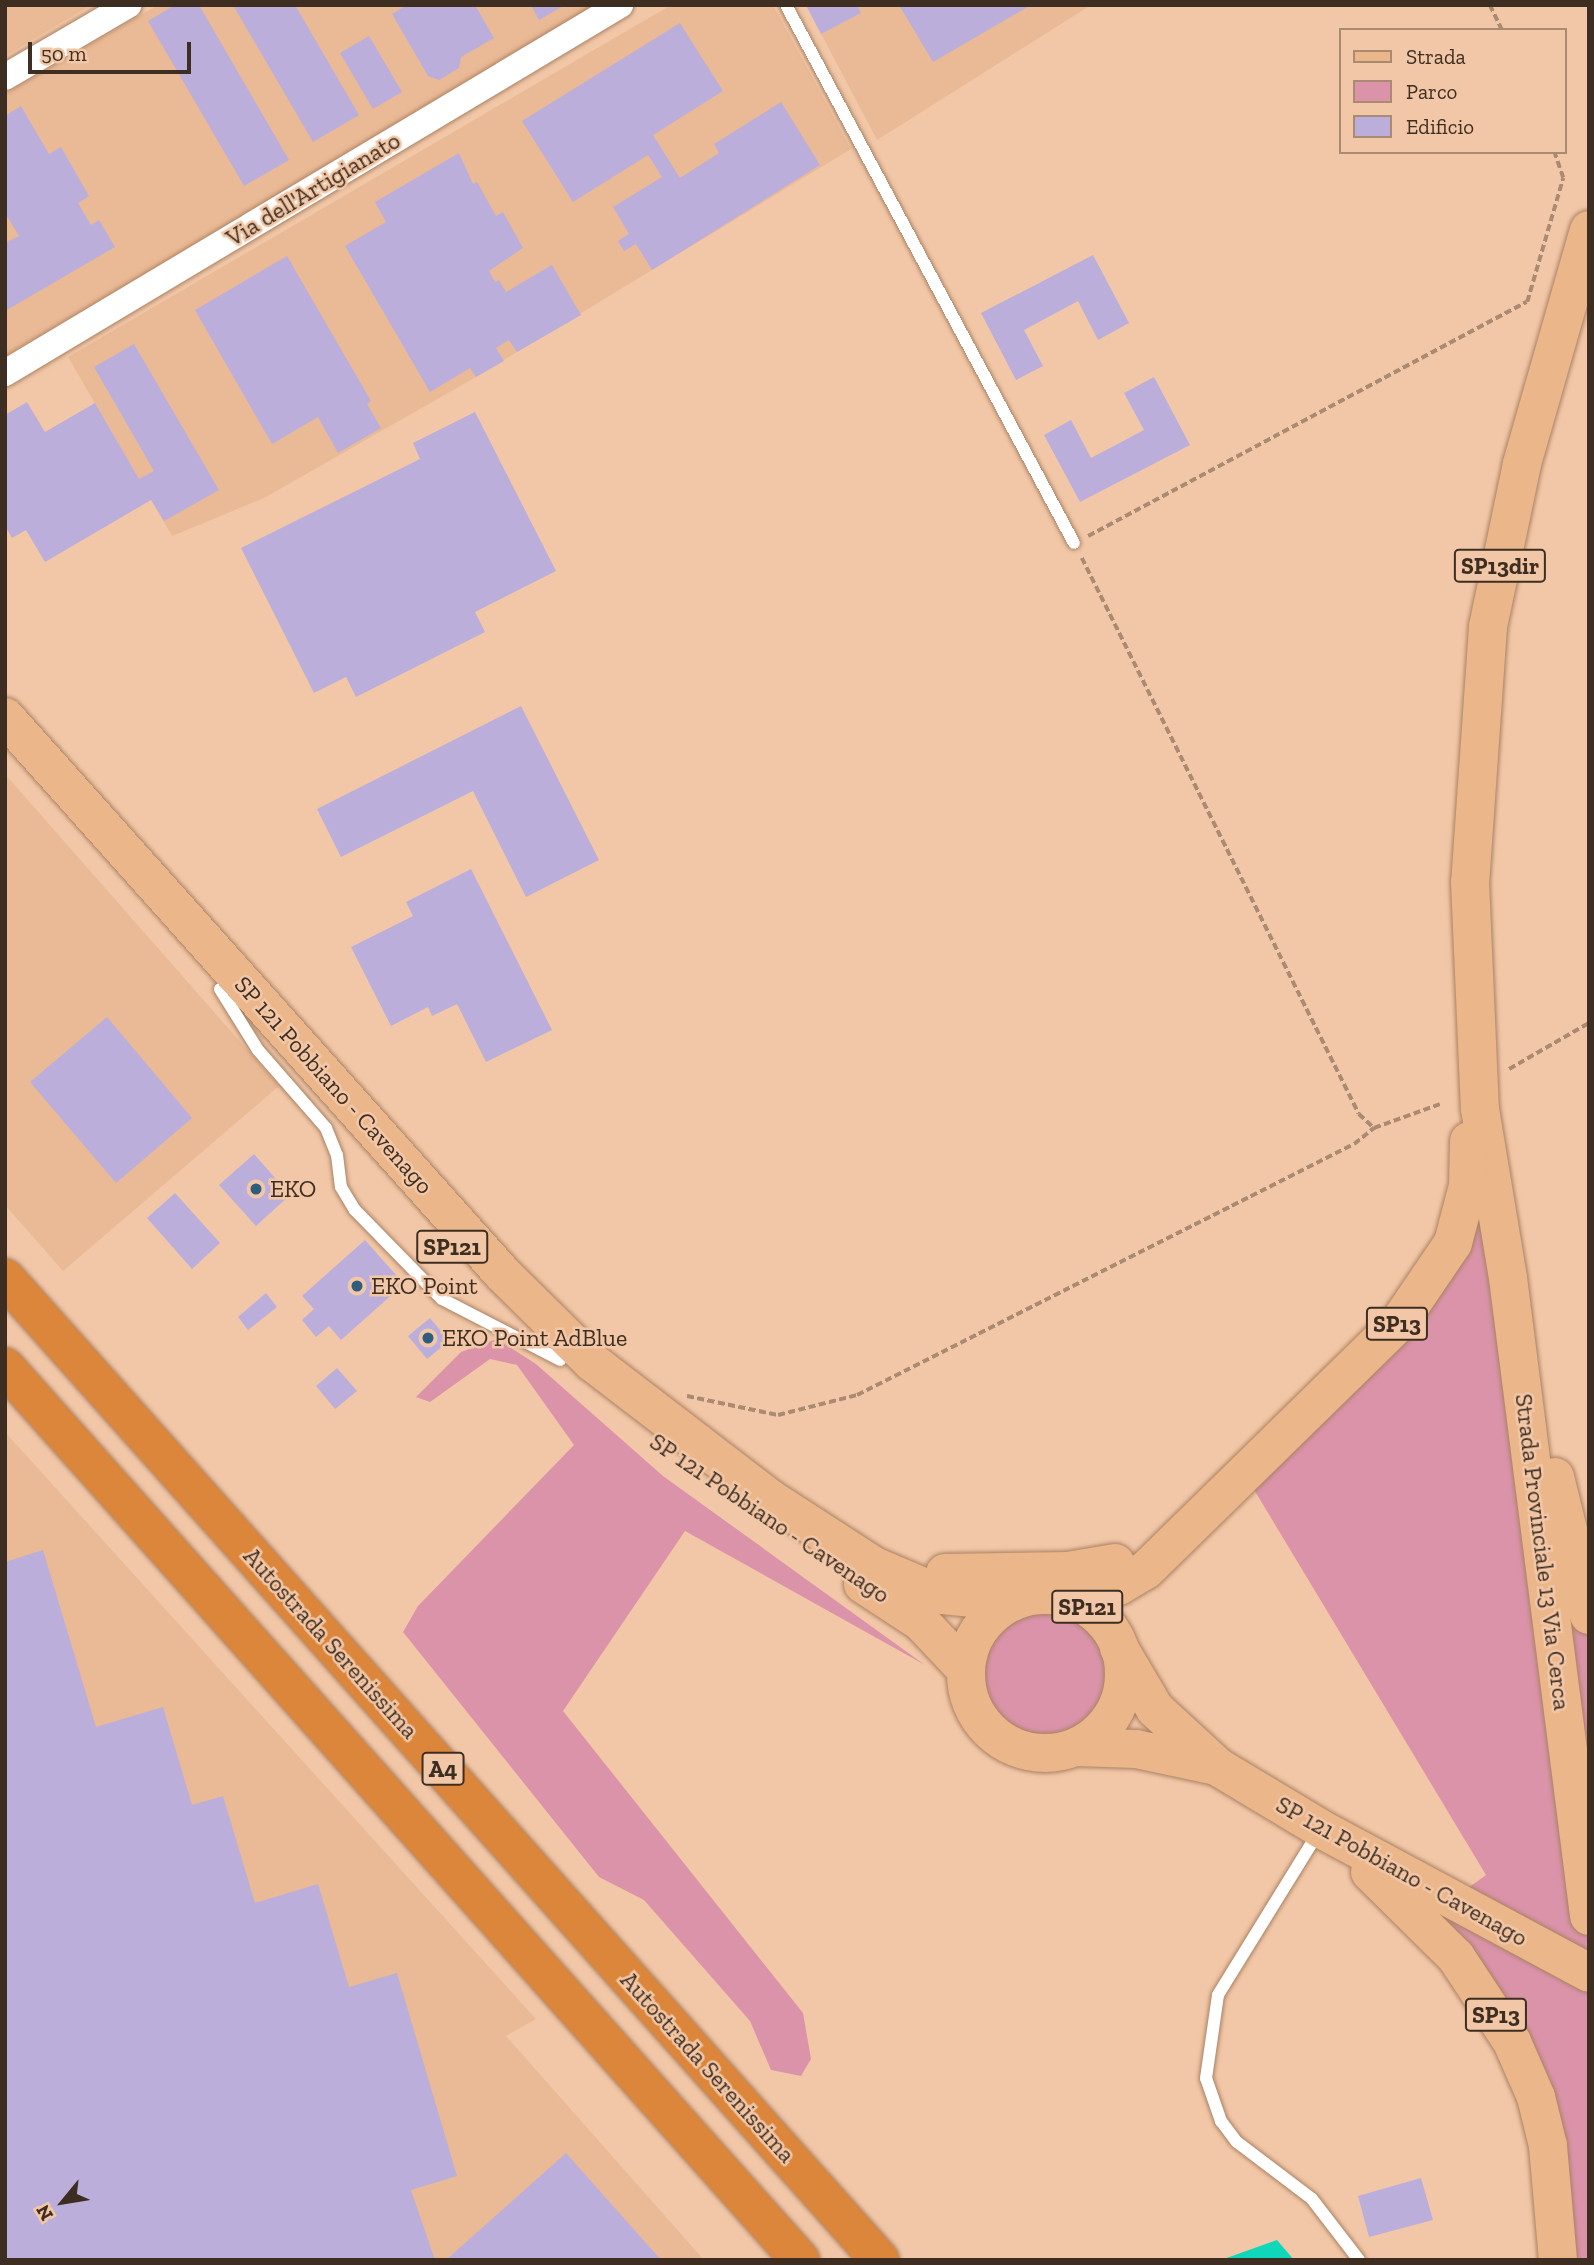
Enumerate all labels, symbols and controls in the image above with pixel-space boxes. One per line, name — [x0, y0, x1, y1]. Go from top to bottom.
scale bar — [32, 28, 194, 72]
legend — [1338, 28, 1566, 154]
text: 50 m — [41, 41, 87, 66]
text: Strada — [1406, 44, 1466, 69]
text: Parco — [1406, 79, 1457, 104]
text: Edificio — [1406, 114, 1474, 139]
street label: Via dell'Artigianato — [221, 126, 405, 252]
road number: SP13dir — [1453, 546, 1547, 586]
street label: SP 121 Pobbiano - Cavenago — [228, 970, 440, 1200]
place label: EKO — [270, 1175, 316, 1203]
marker: EKO — [248, 1181, 264, 1197]
road number: SP121 — [415, 1228, 489, 1266]
place label: EKO Point — [371, 1272, 478, 1300]
marker: EKO Point — [349, 1278, 365, 1294]
road number: SP13 — [1366, 1304, 1428, 1344]
place label: EKO Point AdBlue — [442, 1324, 628, 1352]
marker: EKO Point AdBlue — [420, 1330, 436, 1346]
street label: Strada Provinciale 13 Via Cerca — [1509, 1392, 1577, 1712]
street label: SP 121 Pobbiano - Cavenago — [644, 1427, 896, 1609]
street label: Autostrada Serenissima — [238, 1542, 424, 1744]
road number: SP121 — [1050, 1588, 1124, 1626]
road number: A4 — [420, 1750, 466, 1788]
street label: SP 121 Pobbiano - Cavenago — [1271, 1790, 1533, 1952]
street label: Autostrada Serenissima — [615, 1966, 801, 2168]
road number: SP13 — [1464, 1996, 1528, 2034]
north arrow — [28, 2167, 98, 2237]
text: N — [31, 2201, 58, 2225]

